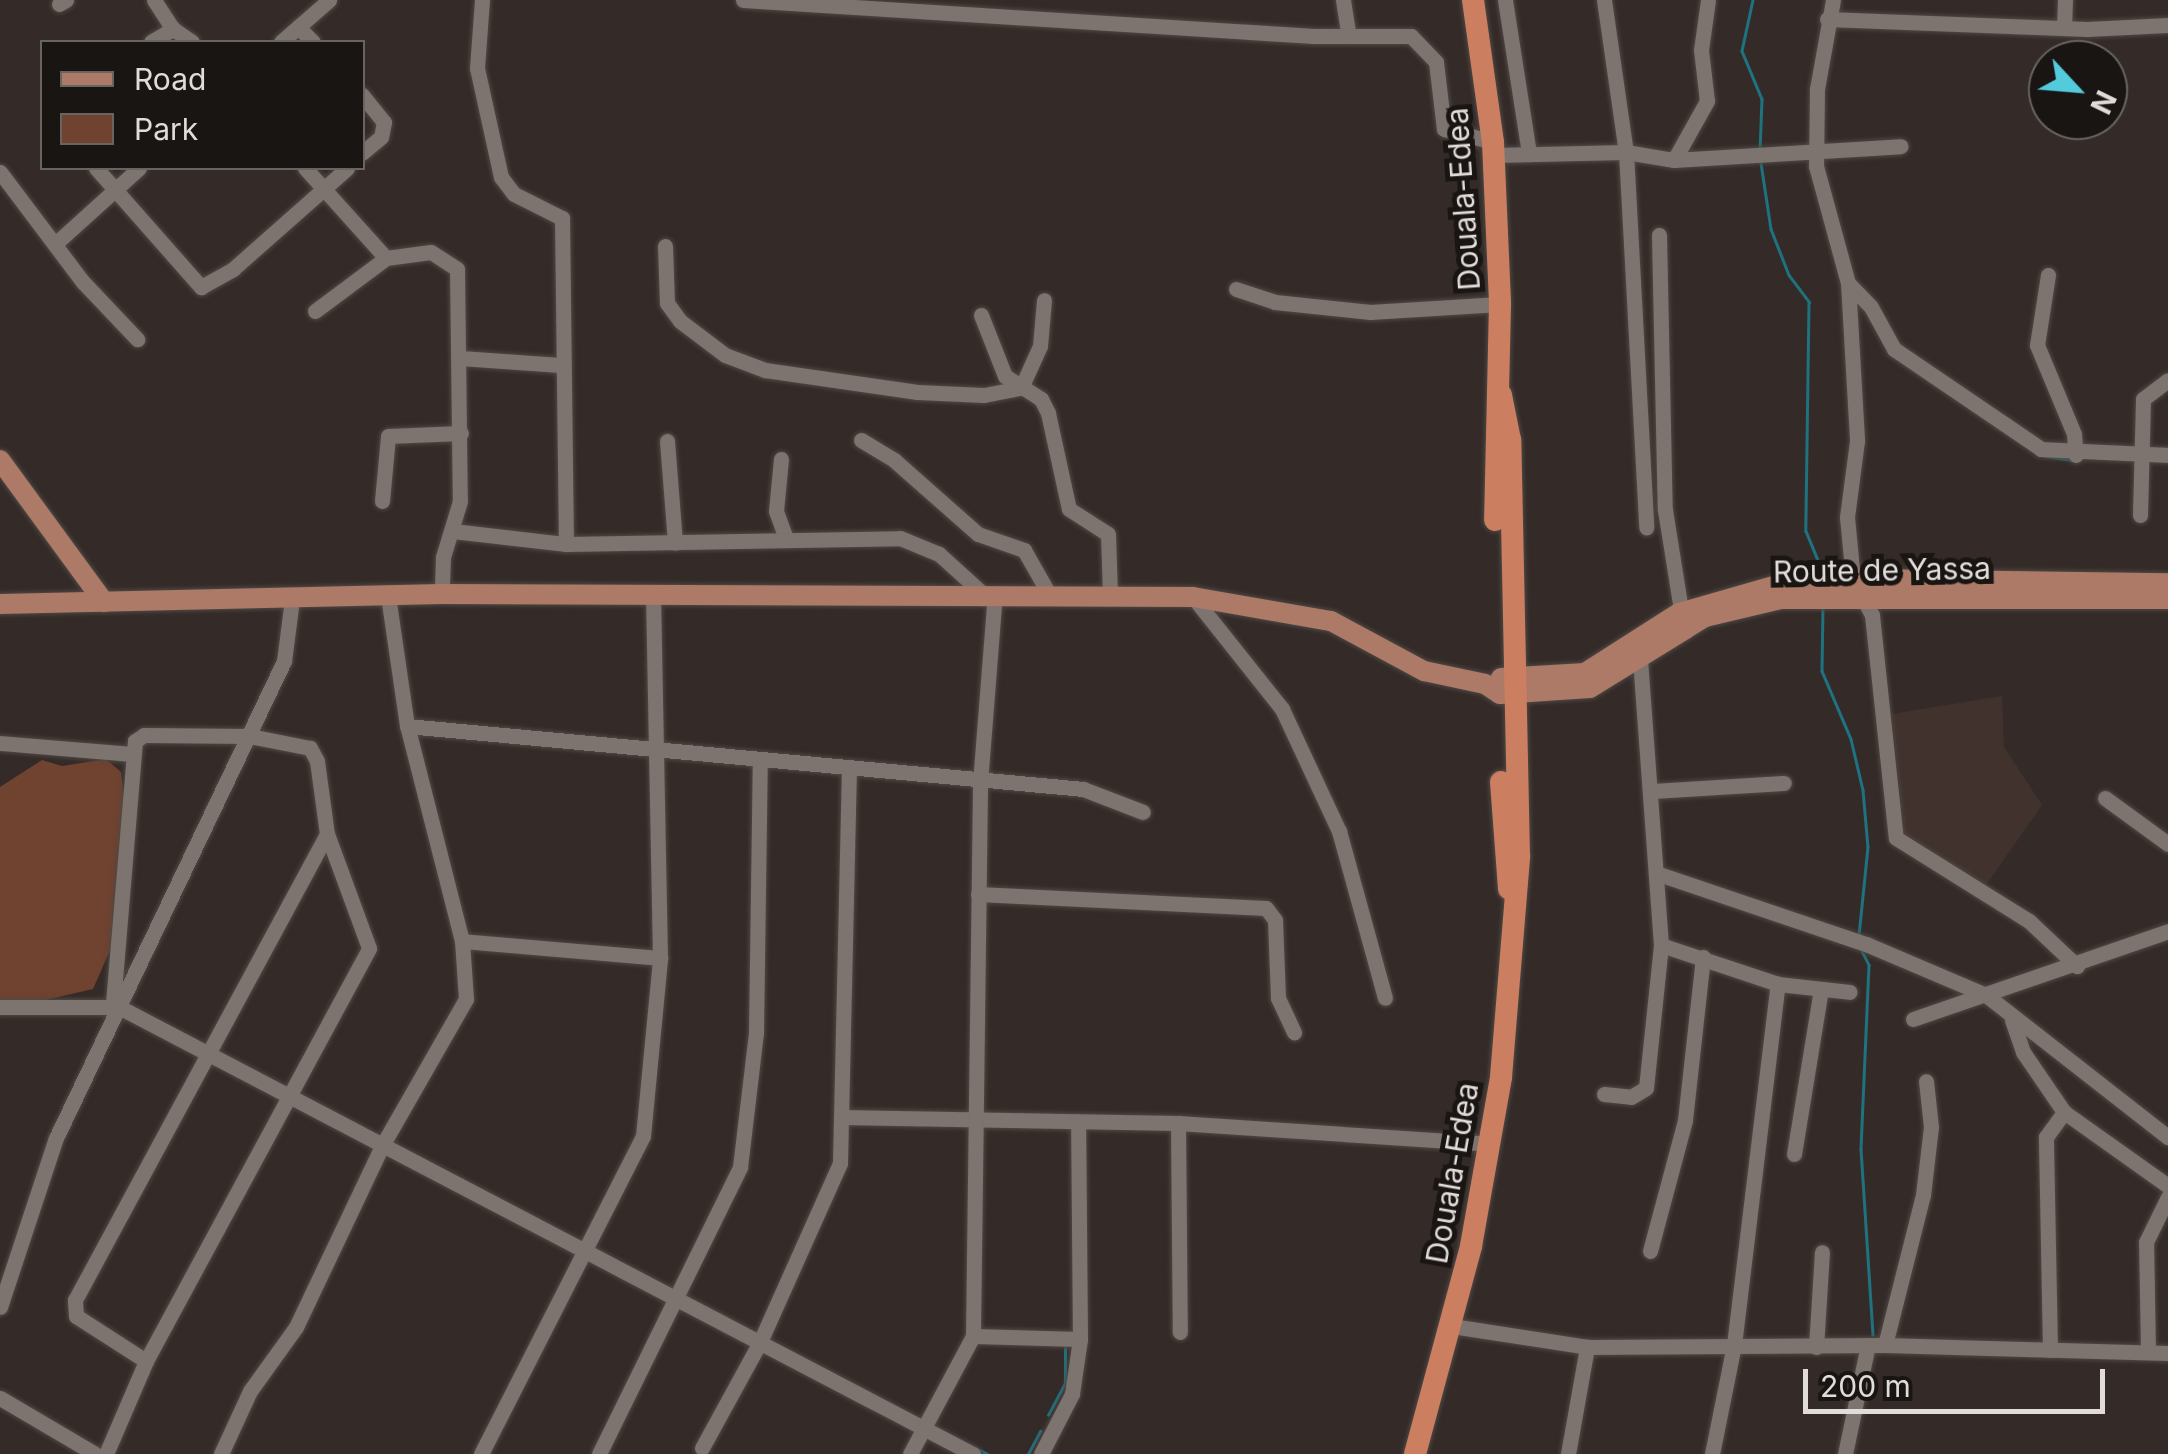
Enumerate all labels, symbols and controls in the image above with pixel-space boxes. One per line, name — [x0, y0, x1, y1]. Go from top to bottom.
legend — [40, 40, 365, 170]
north arrow — [2028, 40, 2128, 140]
text: Road — [134, 61, 206, 97]
text: N — [2083, 85, 2123, 119]
street label: Douala-Edea — [1439, 106, 1487, 292]
text: Park — [134, 111, 198, 147]
street label: Route de Yassa — [1773, 550, 1991, 590]
street label: Douala-Edea — [1418, 1080, 1486, 1266]
scale bar — [1808, 1349, 2110, 1411]
text: 200 m — [1820, 1368, 1911, 1404]

